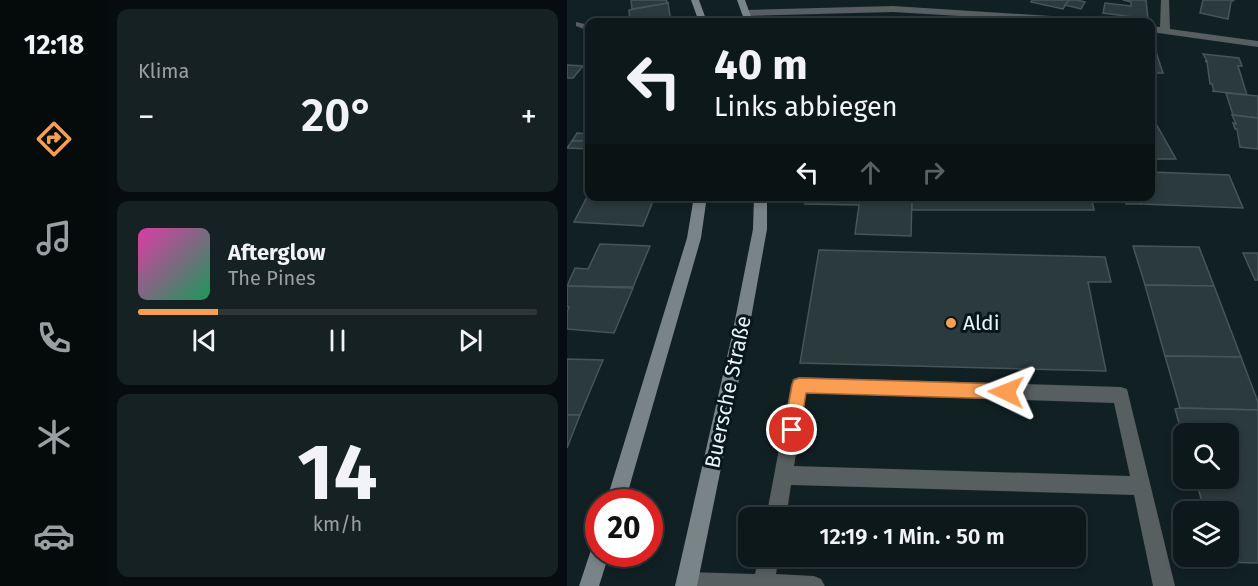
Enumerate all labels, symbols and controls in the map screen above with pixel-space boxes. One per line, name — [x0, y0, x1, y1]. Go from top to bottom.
text: 12:18 — [24, 29, 84, 61]
text: 40 m — [714, 40, 808, 90]
icon: left — [615, 42, 693, 120]
text: Klima — [138, 59, 189, 83]
text: 20° — [301, 89, 374, 143]
text: Links abbiegen — [714, 91, 898, 123]
text: − — [138, 97, 155, 137]
text: + — [521, 97, 537, 137]
icon: directions — [33, 118, 75, 160]
icon: left — [791, 156, 824, 189]
icon: ahead — [854, 156, 887, 189]
icon: right — [917, 156, 950, 189]
icon: music — [33, 217, 75, 259]
text: Afterglow — [228, 239, 325, 266]
text: The Pines — [228, 266, 315, 290]
place label: Aldi — [963, 310, 1000, 336]
street label: Buersche Straße — [699, 313, 757, 471]
marker: Aldi — [944, 316, 958, 330]
icon: phone — [33, 317, 75, 359]
icon: previous — [188, 324, 221, 357]
icon: pause — [321, 324, 354, 357]
icon: next — [454, 324, 487, 357]
position arrow — [974, 360, 1038, 424]
pin — [766, 404, 817, 455]
icon: arrive — [775, 413, 808, 446]
icon: climate — [33, 416, 75, 458]
map controls — [1173, 423, 1239, 567]
button: search — [1173, 423, 1239, 489]
text: 14 — [297, 426, 378, 520]
speed limit sign: 20 — [585, 489, 663, 567]
button: layers — [1173, 501, 1239, 567]
text: km/h — [313, 512, 362, 536]
icon: car — [33, 515, 75, 557]
text: 12:19 · 1 Min. · 50 m — [819, 523, 1005, 550]

